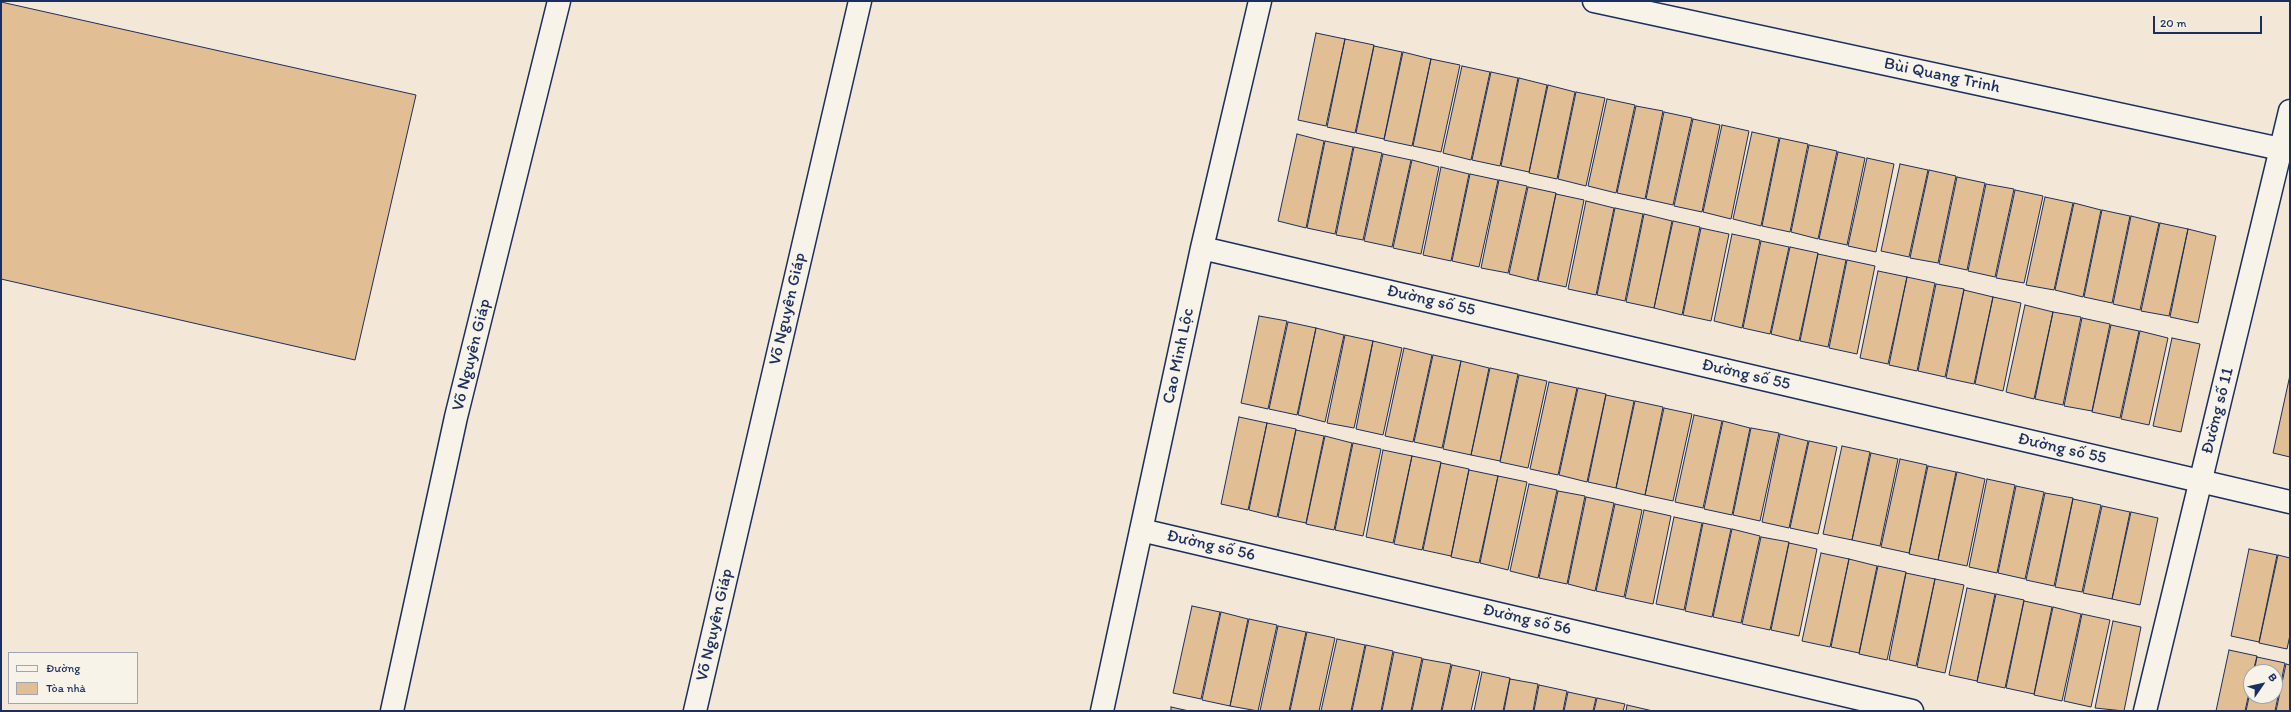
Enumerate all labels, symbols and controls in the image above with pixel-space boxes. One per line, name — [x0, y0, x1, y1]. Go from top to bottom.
scale bar — [2155, 8, 2264, 34]
text: 20 m — [2160, 16, 2187, 30]
street label: Bùi Quang Trinh — [1882, 54, 2002, 98]
street label: Võ Nguyên Giáp — [765, 251, 811, 367]
street label: Đường số 55 — [1385, 281, 1477, 321]
street label: Võ Nguyên Giáp — [448, 297, 496, 413]
street label: Cao Minh Lộc — [1159, 306, 1199, 406]
street label: Đường số 55 — [1700, 355, 1792, 395]
street label: Đường số 11 — [2197, 366, 2239, 456]
street label: Đường số 55 — [2016, 429, 2108, 469]
street label: Đường số 56 — [1165, 526, 1257, 566]
street label: Võ Nguyên Giáp — [692, 567, 738, 683]
street label: Đường số 56 — [1481, 600, 1573, 640]
legend — [8, 652, 138, 704]
text: Đường — [46, 661, 80, 675]
north arrow — [2243, 664, 2283, 704]
text: B — [2265, 671, 2280, 684]
text: Tòa nhà — [46, 681, 86, 695]

